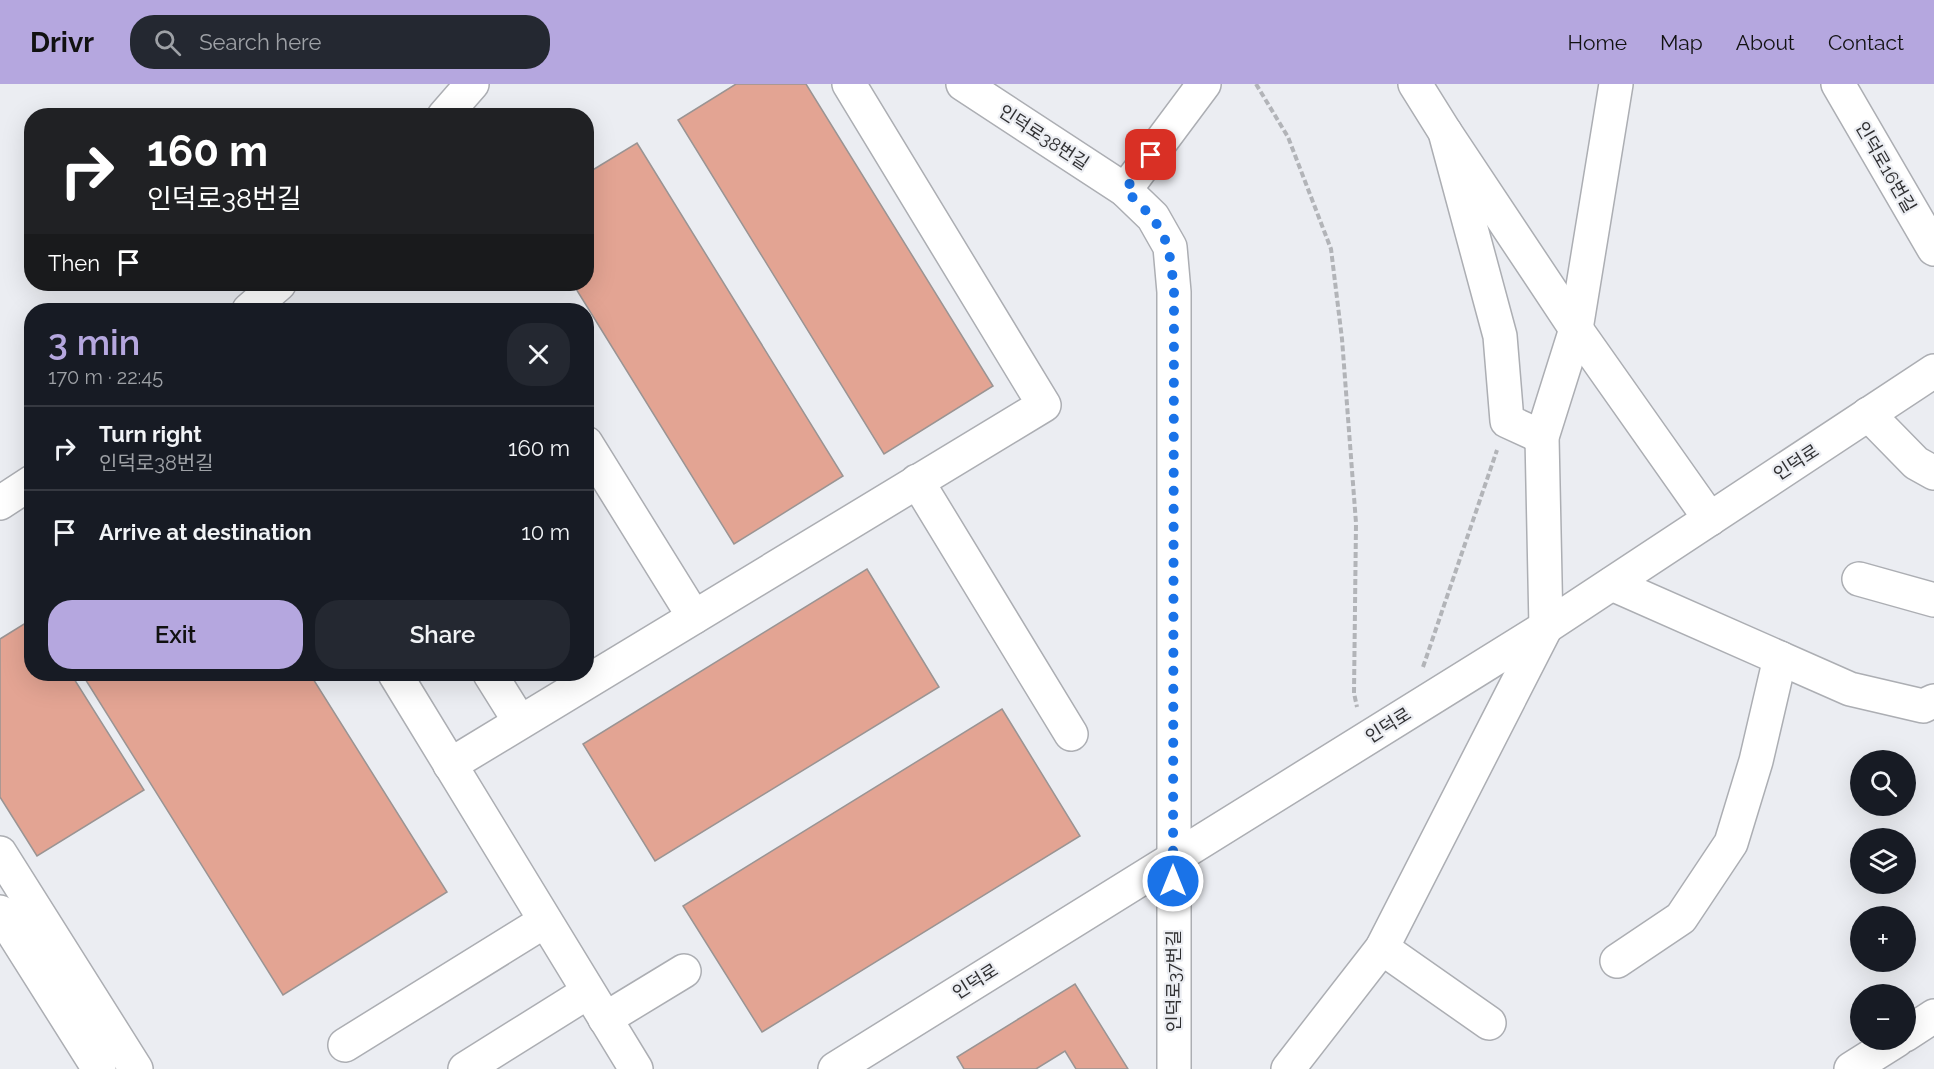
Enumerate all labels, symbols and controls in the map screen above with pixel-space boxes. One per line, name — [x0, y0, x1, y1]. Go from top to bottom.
search box — [130, 15, 550, 69]
text: Drivr — [30, 26, 94, 59]
icon: search — [151, 26, 184, 59]
text: Search here — [199, 29, 321, 55]
text: Home — [1568, 30, 1627, 55]
text: Map — [1660, 30, 1703, 55]
text: About — [1736, 30, 1795, 55]
text: Contact — [1828, 30, 1904, 55]
street label: 인덕로38번길 — [995, 100, 1093, 174]
street label: 인덕로16번길 — [1852, 118, 1920, 216]
text: 160 m — [147, 127, 268, 176]
pin — [1125, 129, 1176, 180]
icon: right — [48, 132, 126, 210]
icon: arrive — [1134, 138, 1167, 171]
text: 인덕로38번길 — [147, 183, 302, 214]
icon: arrive — [112, 246, 145, 279]
text: Then — [48, 250, 100, 276]
text: 3 min — [48, 321, 140, 363]
button: close — [507, 323, 570, 386]
text: 170 m · 22:45 — [48, 365, 163, 389]
text: Turn right — [99, 421, 202, 447]
icon: right — [48, 432, 81, 465]
text: 160 m — [508, 435, 570, 461]
street label: 인덕로 — [1769, 440, 1823, 484]
text: 인덕로38번길 — [99, 451, 214, 475]
icon: arrive — [48, 516, 81, 549]
text: Arrive at destination — [99, 519, 312, 545]
text: 10 m — [521, 519, 570, 545]
button: Exit — [48, 600, 303, 669]
button: Share — [315, 600, 570, 669]
street label: 인덕로 — [1361, 703, 1415, 747]
map controls — [1850, 750, 1916, 1050]
button: search — [1850, 750, 1916, 816]
button: layers — [1850, 828, 1916, 894]
position arrow — [1141, 849, 1205, 913]
button: + — [1850, 906, 1916, 972]
street label: 인덕로37번길 — [1163, 930, 1184, 1032]
street label: 인덕로 — [948, 959, 1002, 1003]
button: − — [1850, 984, 1916, 1050]

